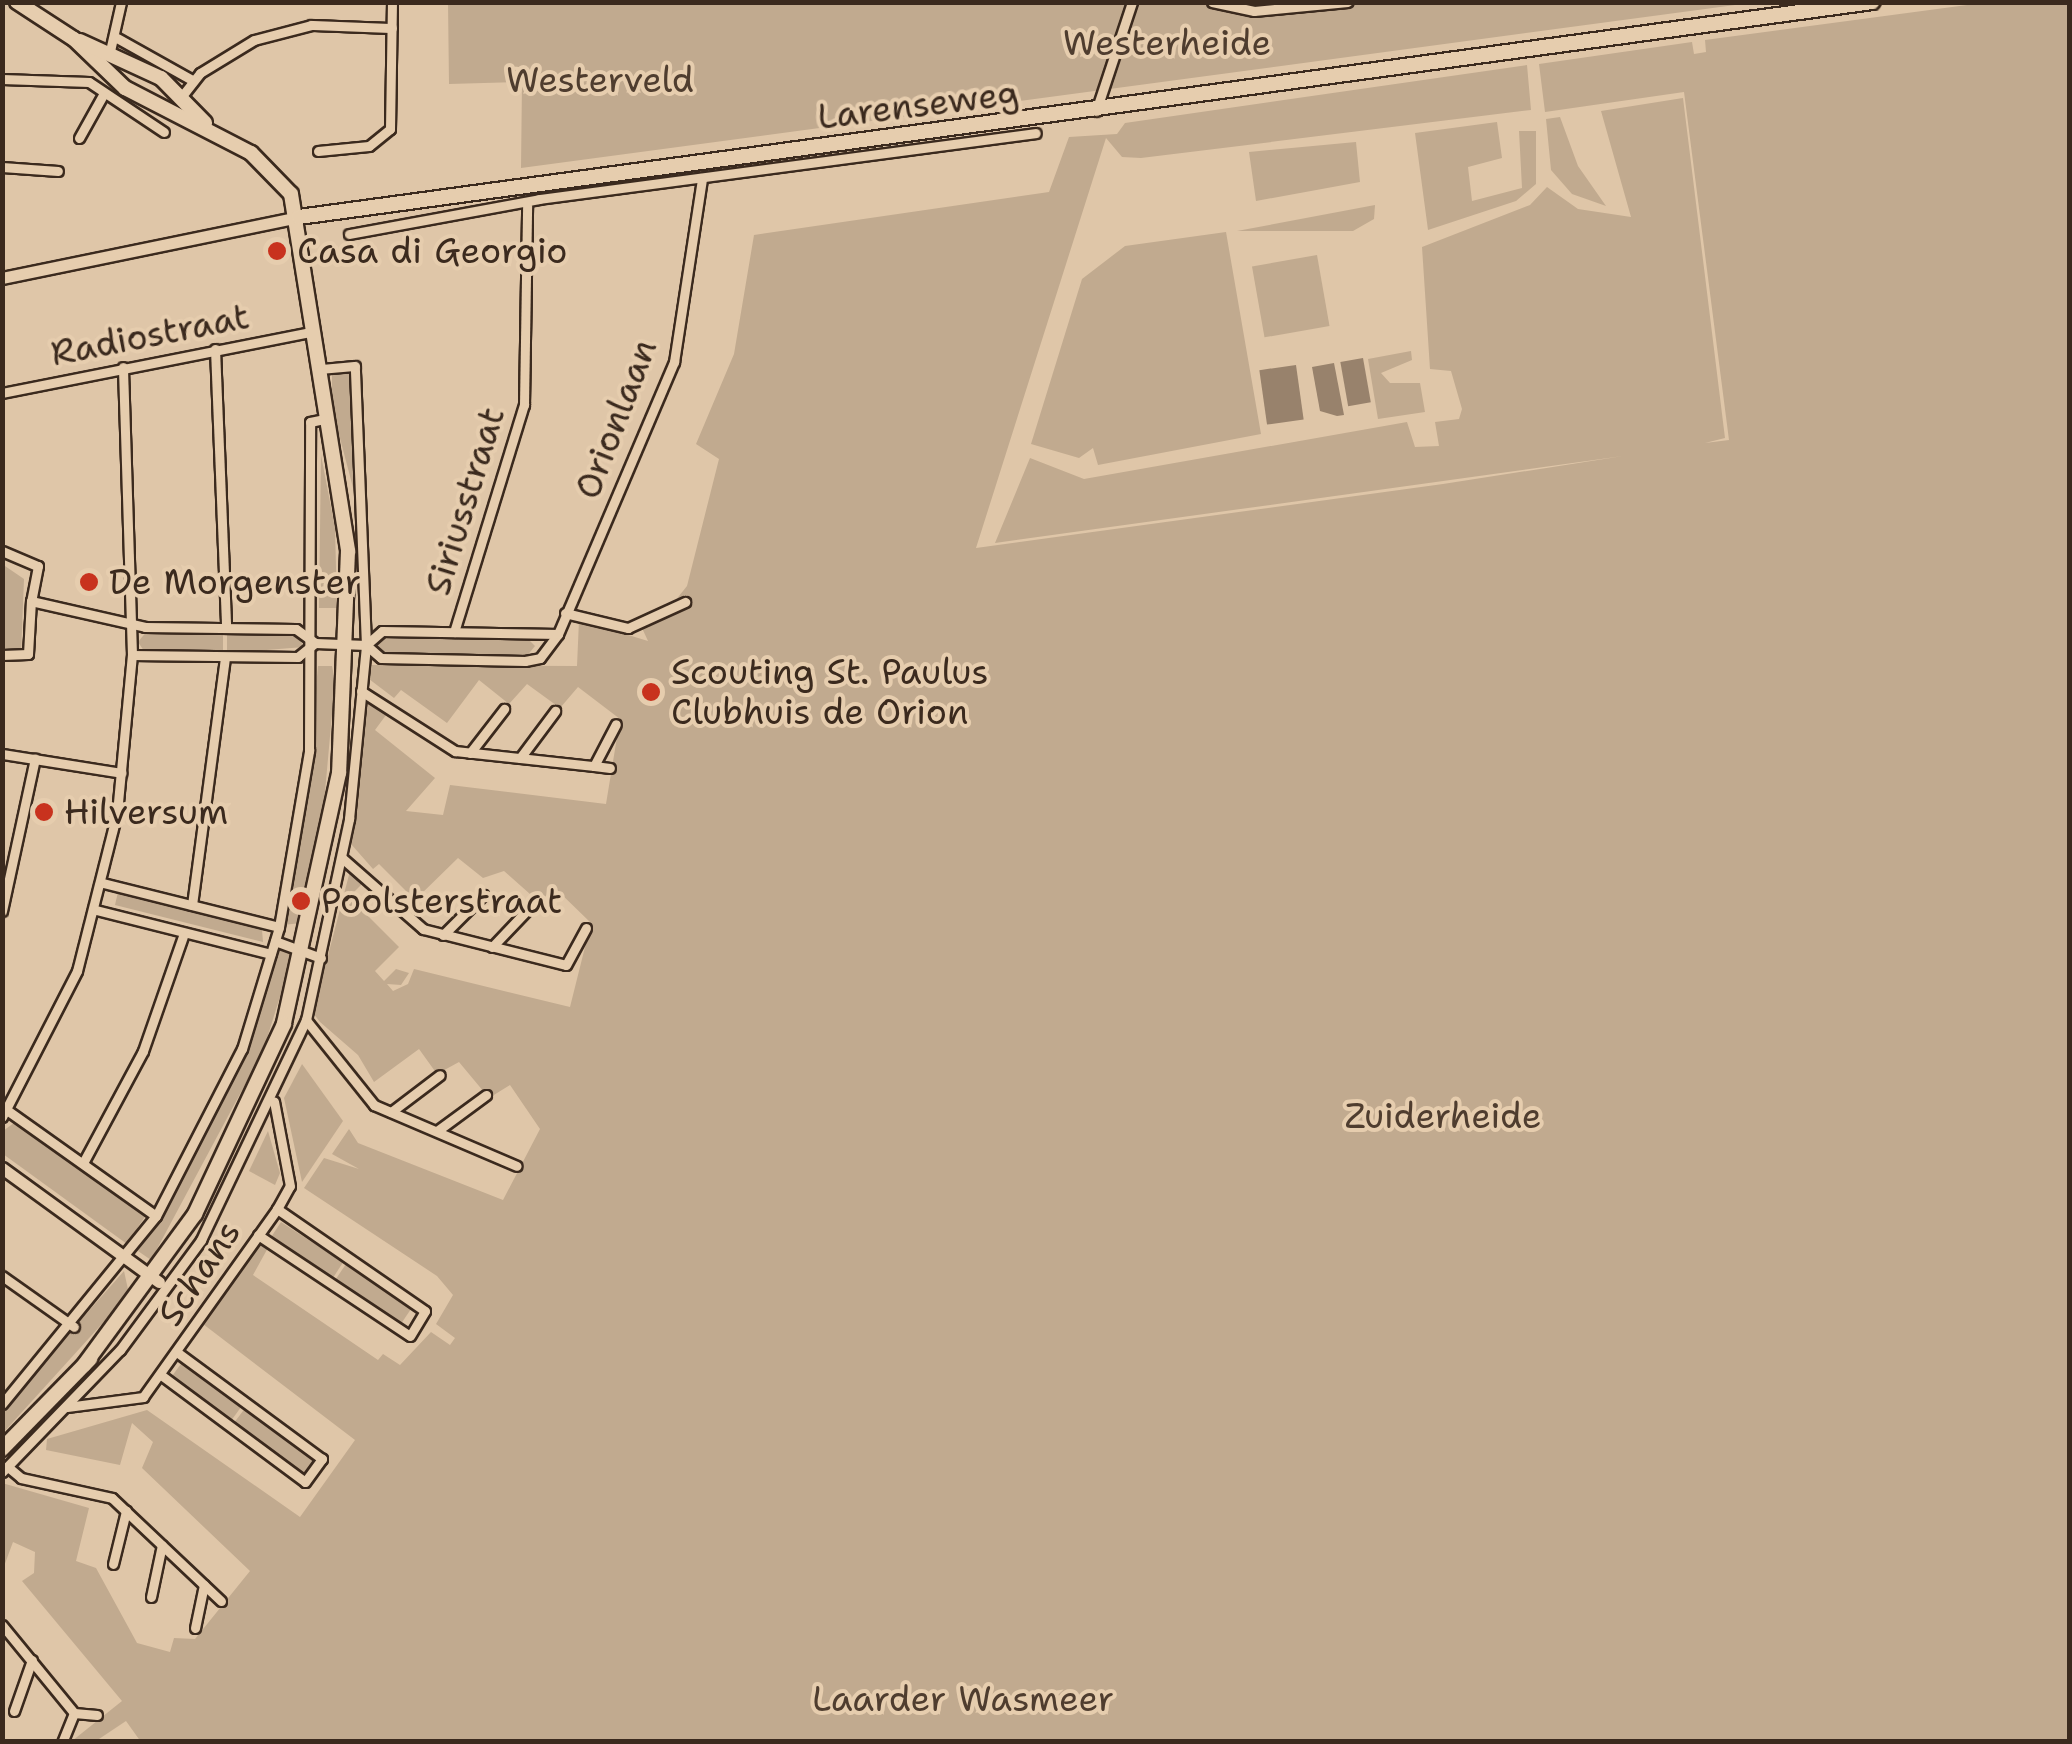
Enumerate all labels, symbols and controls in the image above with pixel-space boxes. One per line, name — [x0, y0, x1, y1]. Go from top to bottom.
park label: Westerheide — [1063, 22, 1271, 64]
park label: Westerveld — [506, 59, 694, 101]
street label: Larenseweg — [815, 72, 1021, 138]
place label: Casa di Georgio — [297, 230, 567, 272]
marker: Casa di Georgio — [266, 240, 288, 262]
street label: Radiostraat — [47, 295, 253, 375]
street label: Orionlaan — [566, 333, 666, 505]
street label: Siriusstraat — [417, 402, 513, 600]
place label: De Morgenster — [109, 561, 361, 603]
marker: De Morgenster — [78, 571, 100, 593]
place label: Scouting St. Paulus Clubhuis de Orion — [671, 651, 989, 733]
marker: Scouting St. Paulus Clubhuis de Orion — [640, 681, 662, 703]
place label: Hilversum — [64, 791, 228, 833]
marker: Hilversum — [33, 801, 55, 823]
place label: Poolsterstraat — [321, 880, 562, 922]
marker: Poolsterstraat — [290, 890, 312, 912]
park label: Zuiderheide — [1344, 1095, 1542, 1137]
street label: Schans — [149, 1212, 249, 1334]
park label: Laarder Wasmeer — [812, 1678, 1114, 1720]

